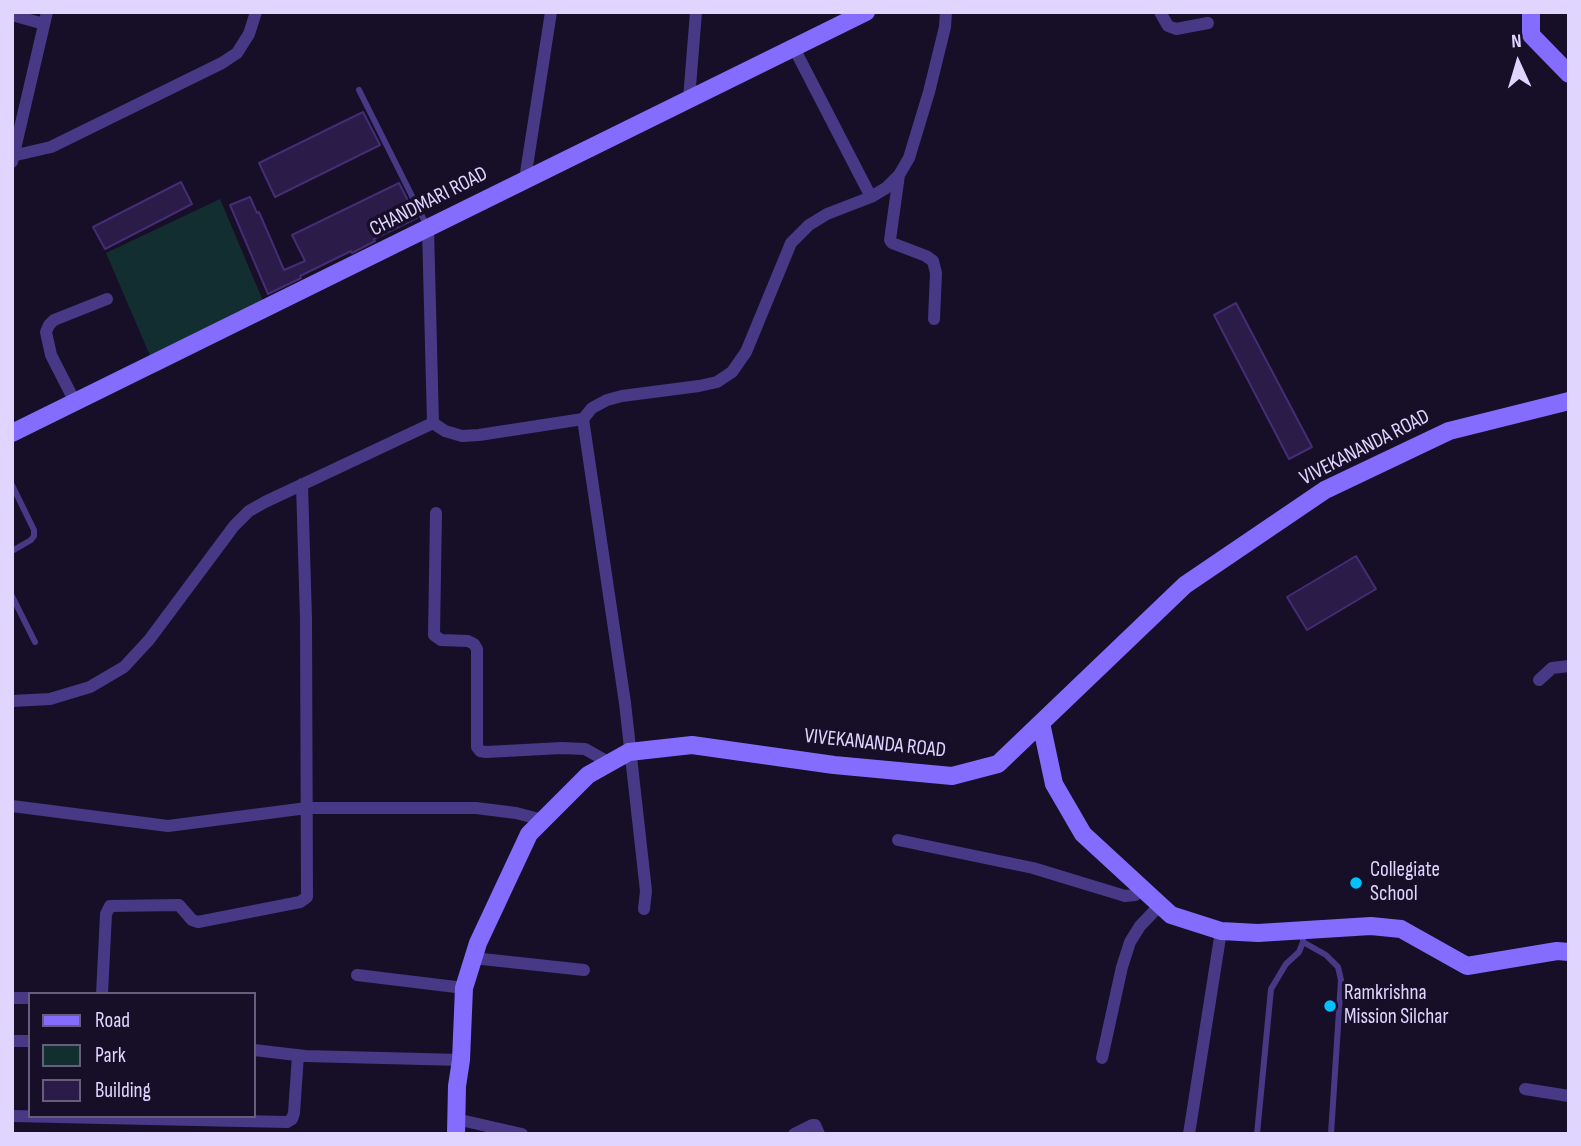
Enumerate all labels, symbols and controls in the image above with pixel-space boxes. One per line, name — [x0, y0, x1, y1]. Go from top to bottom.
north arrow — [1483, 28, 1553, 98]
text: N — [1511, 30, 1522, 53]
street label: CHANDMARI ROAD — [366, 162, 492, 242]
street label: VIVEKANANDA ROAD — [1296, 404, 1434, 492]
street label: VIVEKANANDA ROAD — [803, 724, 947, 764]
place label: Collegiate School — [1370, 858, 1440, 908]
marker: Collegiate School — [1348, 875, 1364, 891]
place label: Ramkrishna Mission Silchar — [1344, 981, 1448, 1031]
legend — [28, 992, 256, 1118]
marker: Ramkrishna Mission Silchar — [1322, 998, 1338, 1014]
text: Road — [95, 1008, 130, 1033]
text: Park — [95, 1043, 126, 1068]
text: Building — [95, 1078, 151, 1103]

